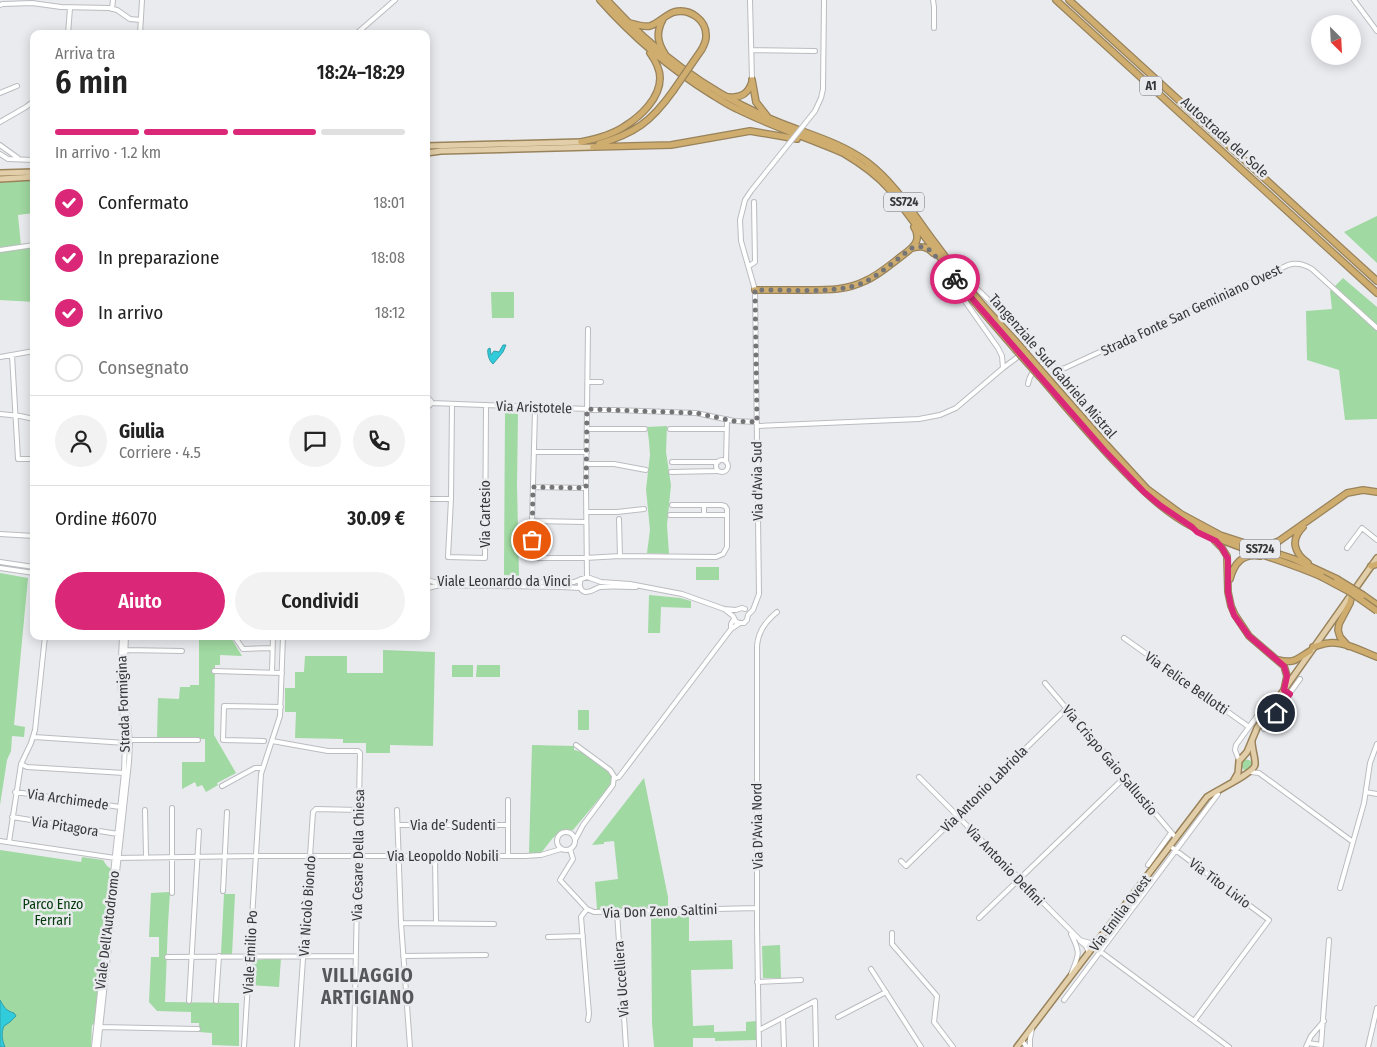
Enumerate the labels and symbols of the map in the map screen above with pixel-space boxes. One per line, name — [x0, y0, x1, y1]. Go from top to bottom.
north arrow — [1311, 15, 1361, 65]
road number: A1 — [1140, 76, 1162, 95]
street label: Autostrada del Sole — [1177, 94, 1272, 181]
road number: SS724 — [884, 192, 924, 212]
courier — [930, 254, 980, 304]
street label: Strada Fonte San Geminiano Ovest — [1098, 261, 1285, 360]
street label: Tangenziale Sud Gabriela Mistral — [985, 291, 1120, 442]
street label: Via Aristotele — [496, 398, 572, 417]
street label: Via d'Avia Sud — [748, 441, 767, 521]
street label: Via Cartesio — [477, 480, 494, 548]
pin — [511, 519, 553, 561]
road number: SS724 — [1240, 540, 1280, 558]
street label: Viale Leonardo da Vinci — [437, 573, 571, 590]
street label: Via Felice Bellotti — [1142, 648, 1232, 719]
street label: Strada Formigina — [113, 655, 134, 753]
pin — [1255, 692, 1297, 734]
street label: Via Crispo Gaio Sallustio — [1058, 702, 1161, 819]
street label: Via Antonio Labriola — [938, 742, 1031, 836]
street label: Via D'Avia Nord — [748, 783, 767, 869]
street label: Via Archimede — [26, 785, 110, 814]
street label: Via Cesare Della Chiesa — [349, 789, 368, 921]
street label: Via Pitagora — [30, 813, 100, 840]
street label: Via de’ Sudenti — [410, 817, 496, 834]
street label: Via Antonio Delfini — [962, 821, 1048, 909]
street label: Via Leopoldo Nobili — [387, 848, 499, 865]
street label: Via Nicolò Biondo — [295, 855, 320, 957]
street label: Via Tito Livio — [1186, 855, 1254, 912]
street label: Viale Dell'Autodromo — [92, 870, 123, 991]
street label: Via Emilia Ovest — [1086, 871, 1155, 955]
park label: Parco Enzo Ferrari — [23, 896, 83, 929]
street label: Via Don Zeno Saltini — [602, 901, 718, 922]
street label: Viale Emilio Po — [240, 910, 261, 994]
street label: Via Uccelliera — [610, 940, 633, 1018]
district label: VILLAGGIO ARTIGIANO — [320, 964, 415, 1009]

